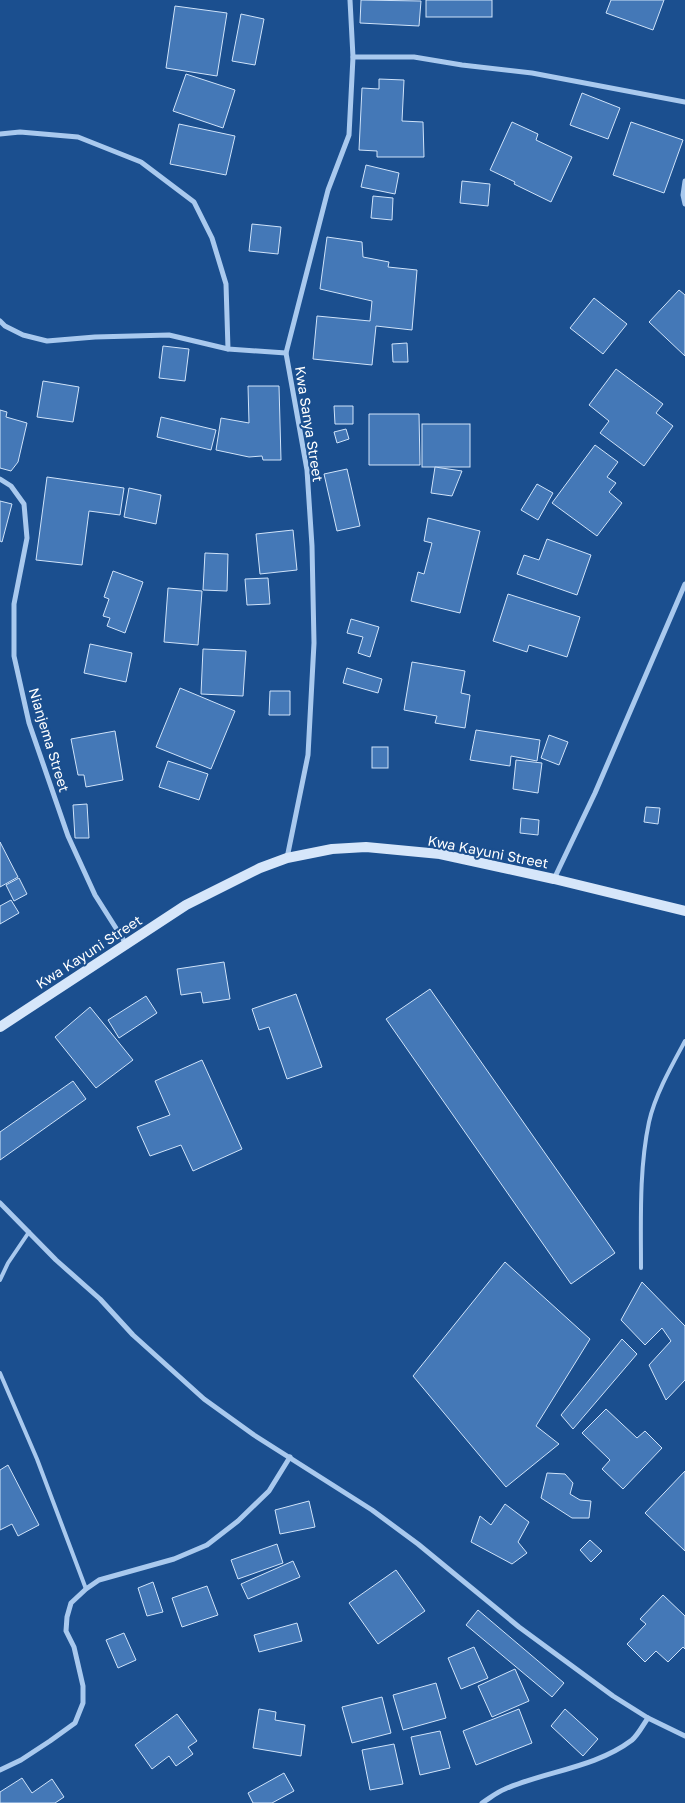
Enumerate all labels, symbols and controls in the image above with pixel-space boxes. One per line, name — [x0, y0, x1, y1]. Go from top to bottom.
street label: Kwa Sanya Street — [292, 365, 327, 483]
street label: Nianjema Street — [26, 686, 73, 794]
street label: Kwa Kayuni Street — [426, 831, 550, 872]
street label: Kwa Kayuni Street — [33, 911, 145, 992]

